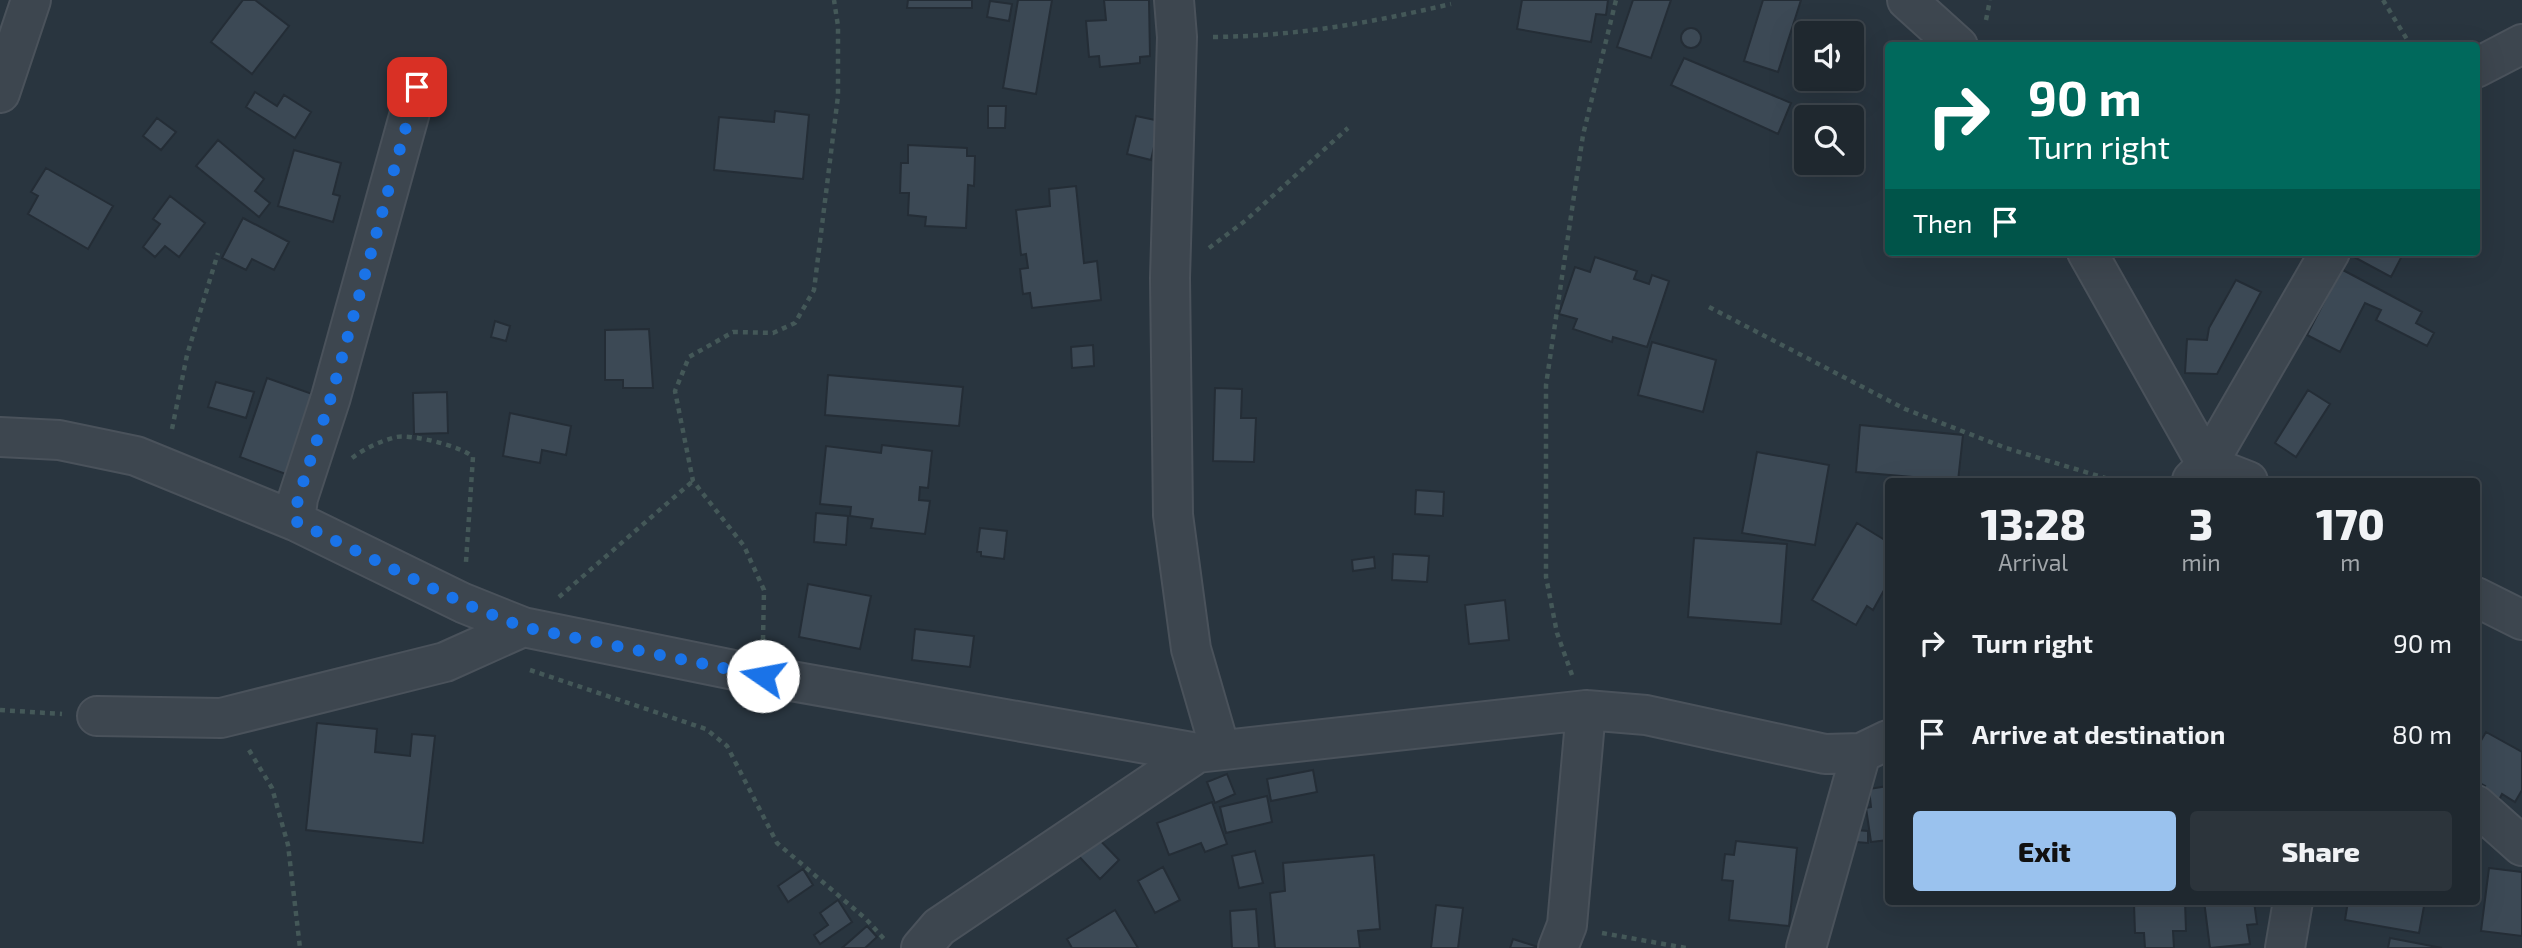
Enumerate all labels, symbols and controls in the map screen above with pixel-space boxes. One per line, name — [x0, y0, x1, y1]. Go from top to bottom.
map controls — [1794, 21, 1864, 175]
button: sound — [1794, 21, 1864, 91]
pin — [387, 57, 447, 117]
text: 90 m — [2028, 67, 2142, 126]
icon: arrive — [398, 68, 436, 106]
icon: right — [1913, 70, 2004, 161]
button: search — [1794, 105, 1864, 175]
text: Turn right — [2028, 127, 2170, 165]
icon: arrive — [1986, 203, 2024, 241]
text: Then — [1913, 207, 1972, 238]
text: 13:28 — [1980, 498, 2086, 548]
text: 3 — [2189, 498, 2213, 548]
text: 170 — [2316, 498, 2385, 548]
text: Arrival — [1998, 548, 2068, 576]
text: min — [2181, 548, 2221, 576]
text: m — [2340, 548, 2360, 576]
icon: right — [1913, 624, 1951, 662]
text: Turn right — [1972, 627, 2093, 658]
text: 90 m — [2393, 627, 2452, 658]
position arrow — [726, 639, 800, 713]
icon: arrive — [1913, 715, 1951, 753]
text: Arrive at destination — [1972, 718, 2225, 749]
text: 80 m — [2392, 718, 2452, 749]
button: Exit — [1913, 811, 2176, 891]
button: Share — [2190, 811, 2452, 891]

